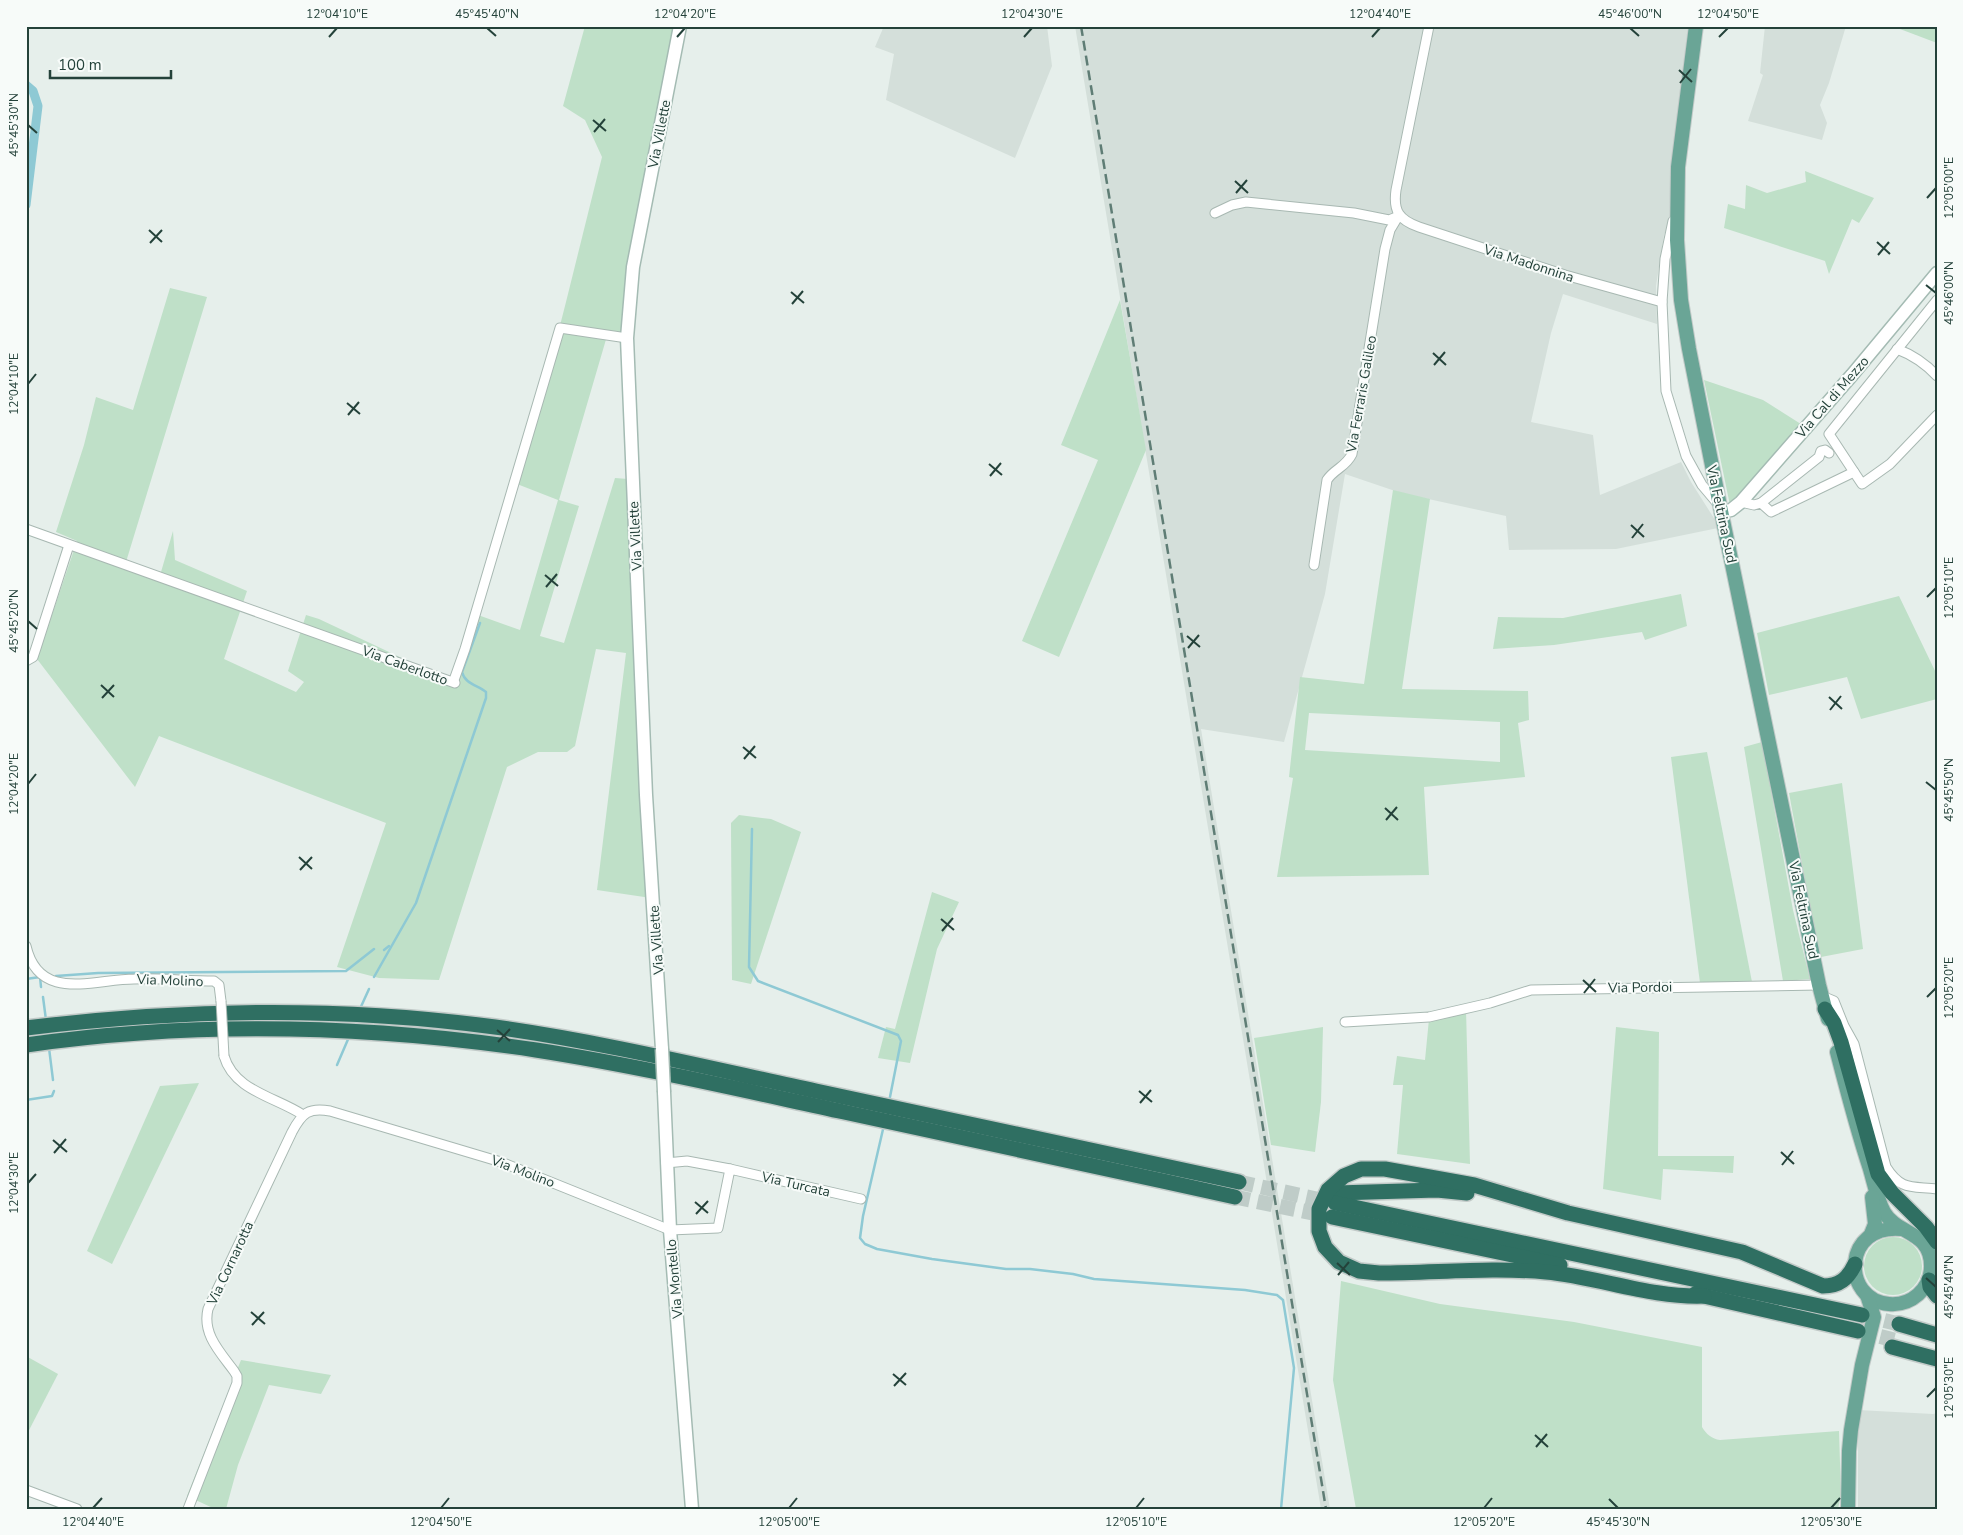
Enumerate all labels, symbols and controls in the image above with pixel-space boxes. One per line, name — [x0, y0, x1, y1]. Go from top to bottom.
text: 12°04'10"E — [306, 6, 368, 22]
text: 45°45'40"N — [455, 6, 519, 22]
text: 12°04'20"E — [654, 6, 716, 22]
text: 12°04'30"E — [1001, 6, 1063, 22]
text: 12°04'40"E — [1349, 6, 1411, 22]
text: 45°46'00"N — [1598, 6, 1662, 22]
text: 12°04'50"E — [1697, 6, 1759, 22]
scale bar — [50, 48, 171, 80]
text: 100 m — [58, 55, 102, 75]
text: 45°45'30"N — [6, 93, 22, 157]
street label: Via Villette — [643, 98, 675, 171]
text: 12°05'00"E — [1941, 157, 1957, 219]
street label: Via Madonnina — [1480, 240, 1576, 287]
text: 45°46'00"N — [1941, 261, 1957, 325]
street label: Via Ferraris Galileo — [1342, 334, 1381, 455]
street label: Via Cal di Mezzo — [1791, 352, 1874, 443]
text: 12°04'10"E — [6, 353, 22, 415]
street label: Via Feltrina Sud — [1702, 462, 1741, 565]
street label: Via Villette — [624, 501, 647, 572]
text: 12°05'10"E — [1941, 557, 1957, 619]
text: 45°45'20"N — [6, 589, 22, 653]
street label: Via Caberlotto — [358, 641, 451, 690]
text: 12°04'20"E — [6, 753, 22, 815]
text: 45°45'50"N — [1941, 758, 1957, 822]
street label: Via Feltrina Sud — [1784, 858, 1823, 961]
street label: Via Villette — [645, 905, 668, 976]
text: 12°05'20"E — [1941, 957, 1957, 1019]
street label: Via Molino — [135, 970, 204, 991]
street label: Via Pordoi — [1607, 977, 1672, 998]
street label: Via Molino — [487, 1150, 558, 1192]
text: 12°04'30"E — [6, 1152, 22, 1214]
street label: Via Turcata — [759, 1167, 832, 1202]
street label: Via Cornarotta — [202, 1218, 258, 1309]
street label: Via Montello — [662, 1238, 688, 1321]
text: 45°45'40"N — [1941, 1255, 1957, 1319]
text: 12°05'30"E — [1941, 1357, 1957, 1419]
text: 12°04'40"E — [62, 1514, 124, 1530]
text: 12°04'50"E — [410, 1514, 472, 1530]
text: 12°05'00"E — [758, 1514, 820, 1530]
text: 12°05'10"E — [1105, 1514, 1167, 1530]
text: 12°05'20"E — [1453, 1514, 1515, 1530]
text: 45°45'30"N — [1586, 1514, 1650, 1530]
text: 12°05'30"E — [1800, 1514, 1862, 1530]

